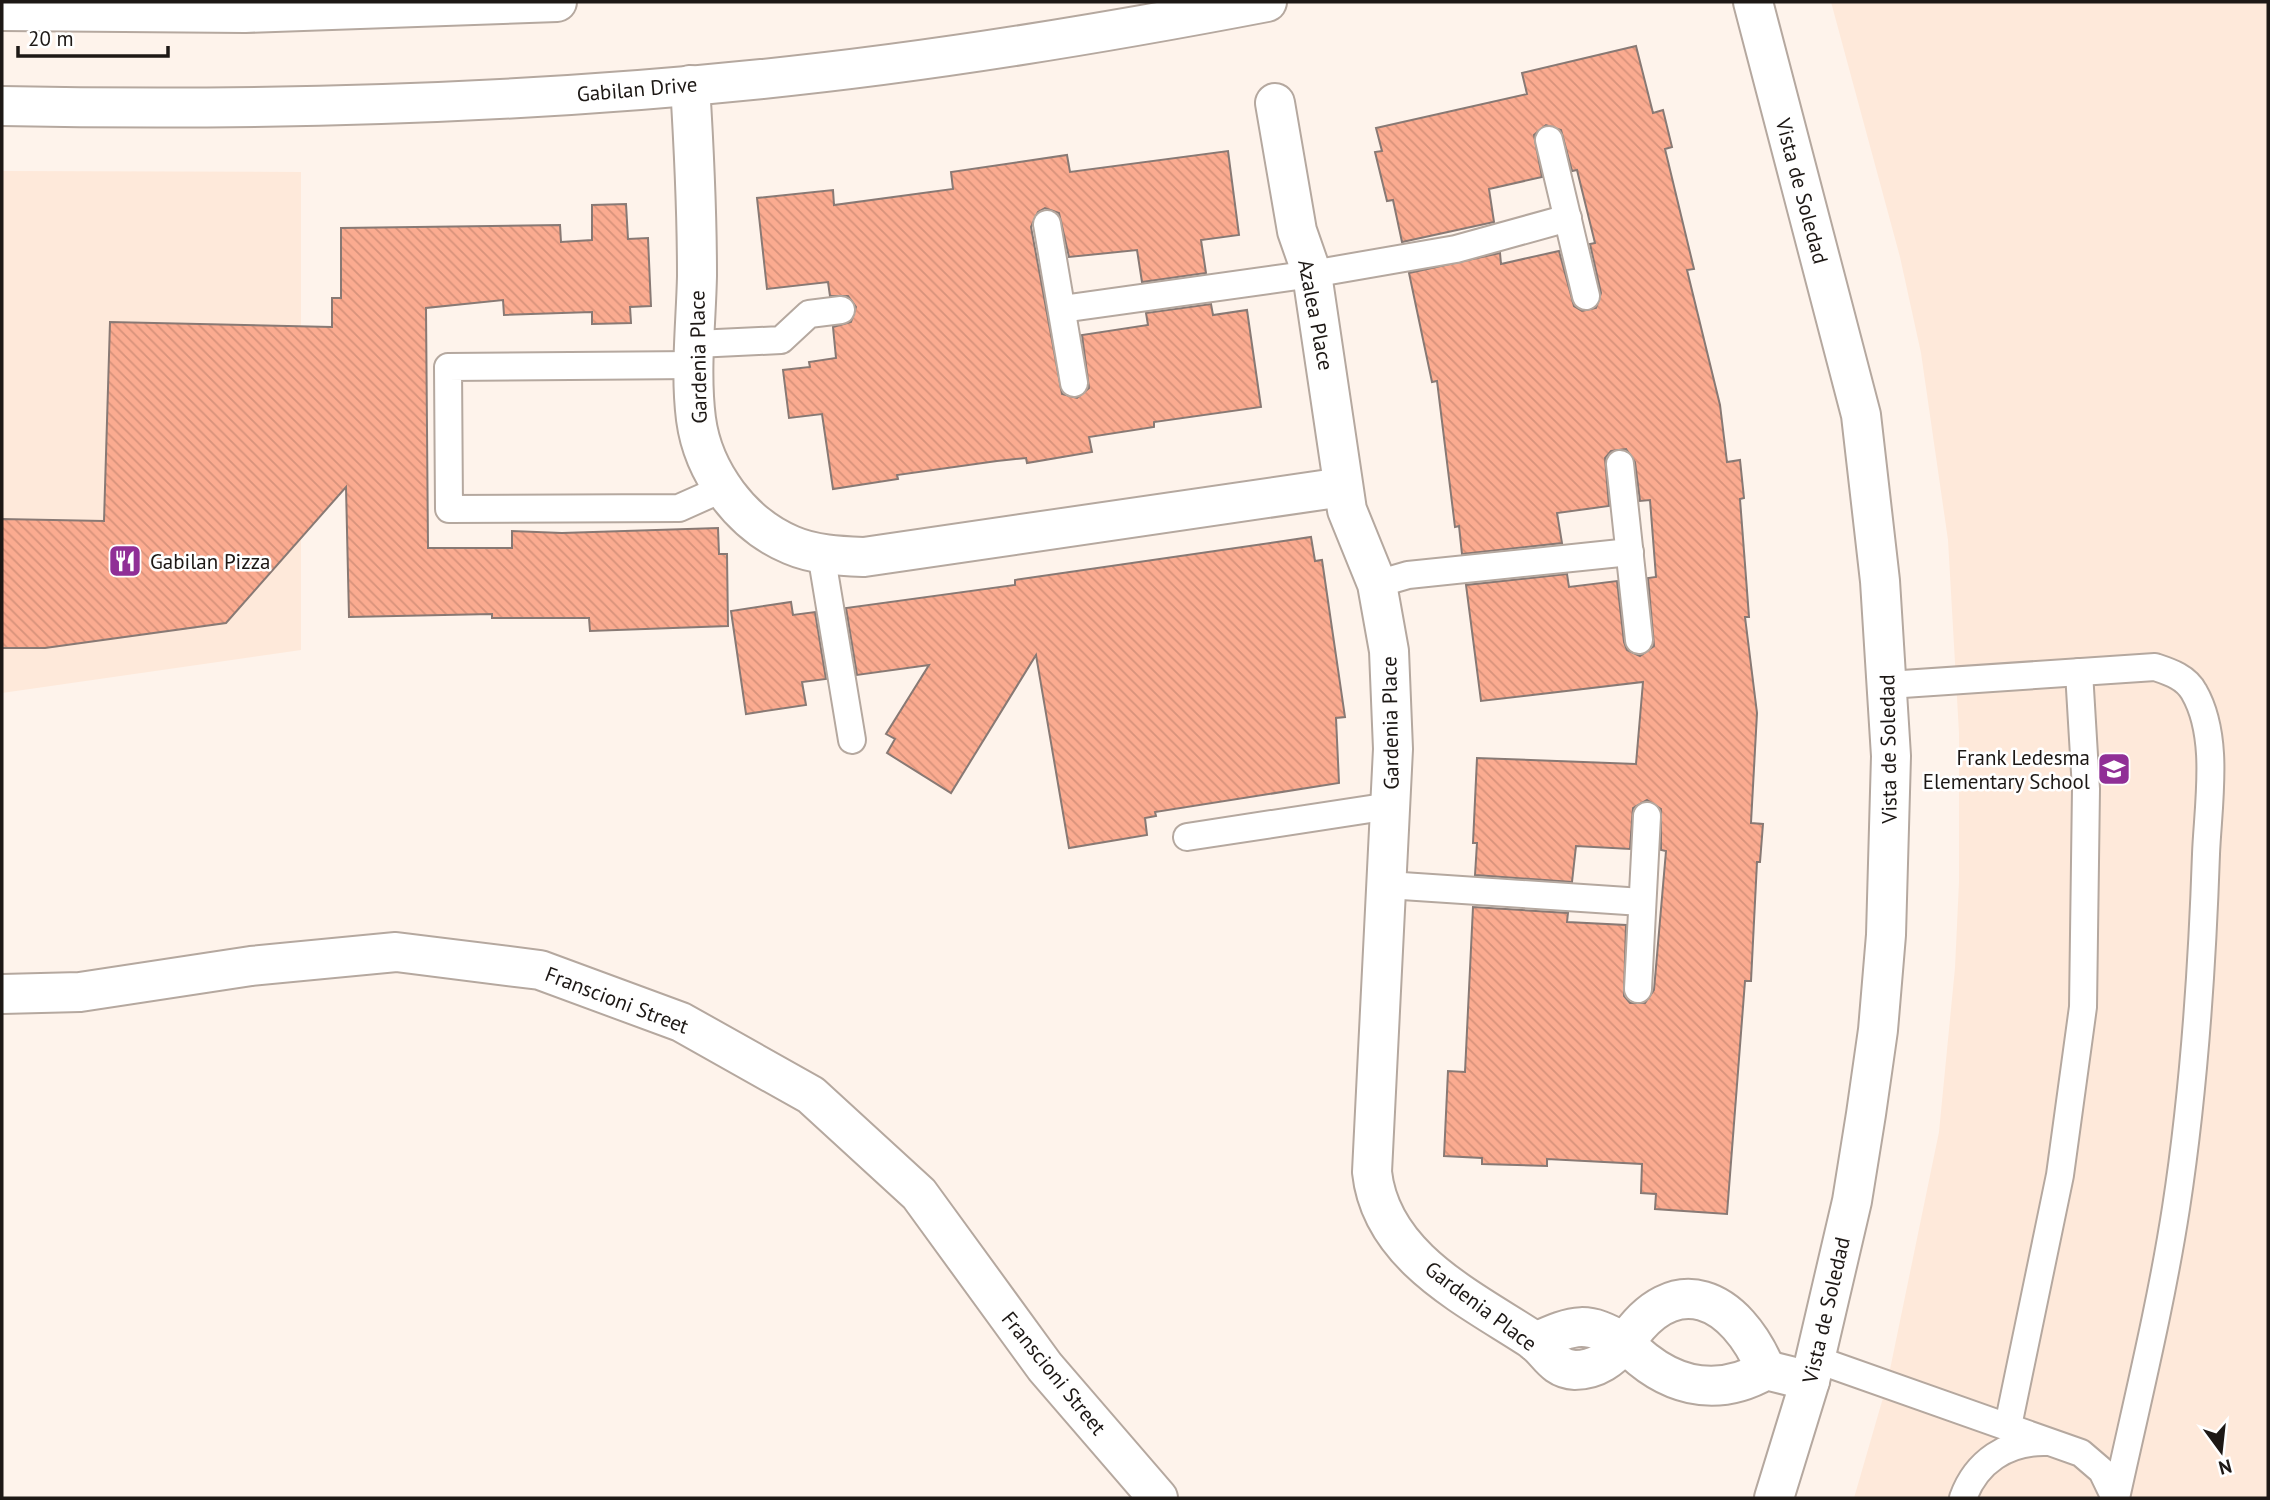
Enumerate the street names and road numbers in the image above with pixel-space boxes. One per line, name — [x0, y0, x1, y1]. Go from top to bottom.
street label: Gabilan Drive — [576, 70, 698, 108]
street label: Vista de Soledad — [1769, 114, 1834, 267]
street label: Azalea Place — [1292, 257, 1340, 373]
street label: Gardenia Place — [683, 290, 713, 424]
street label: Gardenia Place — [1375, 656, 1405, 790]
street label: Vista de Soledad — [1873, 674, 1903, 825]
street label: Franscioni Street — [541, 960, 693, 1040]
street label: Vista de Soledad — [1796, 1234, 1856, 1387]
street label: Gardenia Place — [1420, 1255, 1542, 1357]
street label: Franscioni Street — [996, 1306, 1112, 1440]

